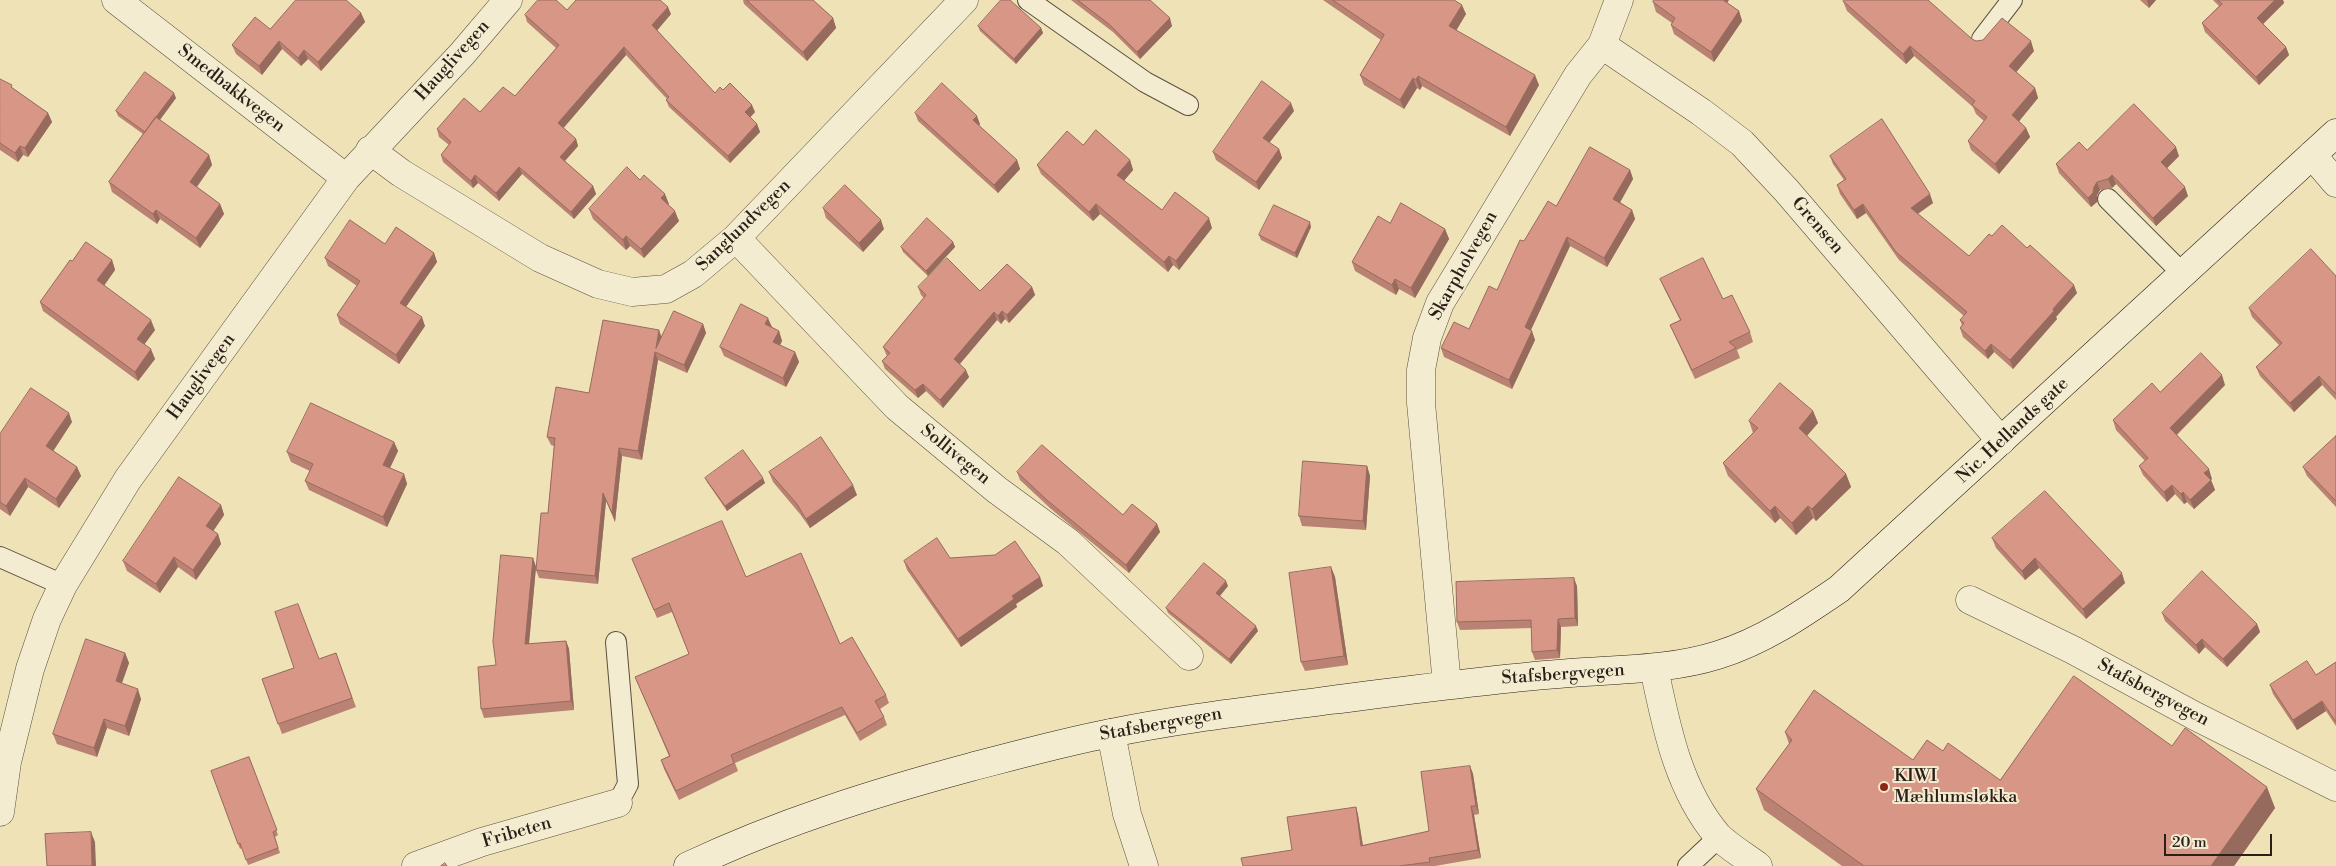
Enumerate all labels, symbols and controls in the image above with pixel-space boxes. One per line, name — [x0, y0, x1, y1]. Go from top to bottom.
street label: Hauglivegen — [411, 16, 495, 106]
street label: Smedbakkvegen — [173, 40, 289, 138]
street label: Sanglundvegen — [692, 176, 796, 276]
street label: Grensen — [1786, 193, 1848, 259]
street label: Skarpholvegen — [1425, 208, 1503, 324]
street label: Hauglivegen — [164, 330, 240, 424]
street label: Nic. Hellands gate — [1952, 373, 2074, 489]
street label: Sollivegen — [916, 420, 994, 490]
street label: Stafsbergvegen — [2093, 654, 2213, 732]
street label: Stafsbergvegen — [1501, 660, 1625, 690]
street label: Stafsbergvegen — [1098, 704, 1224, 746]
place label: KIWI Mæhlumsløkka — [1894, 766, 2017, 809]
marker: KIWI Mæhlumsløkka — [1878, 781, 1890, 793]
street label: Fribeten — [480, 813, 554, 853]
scale bar — [2166, 824, 2274, 856]
text: 20 m — [2172, 833, 2207, 852]

